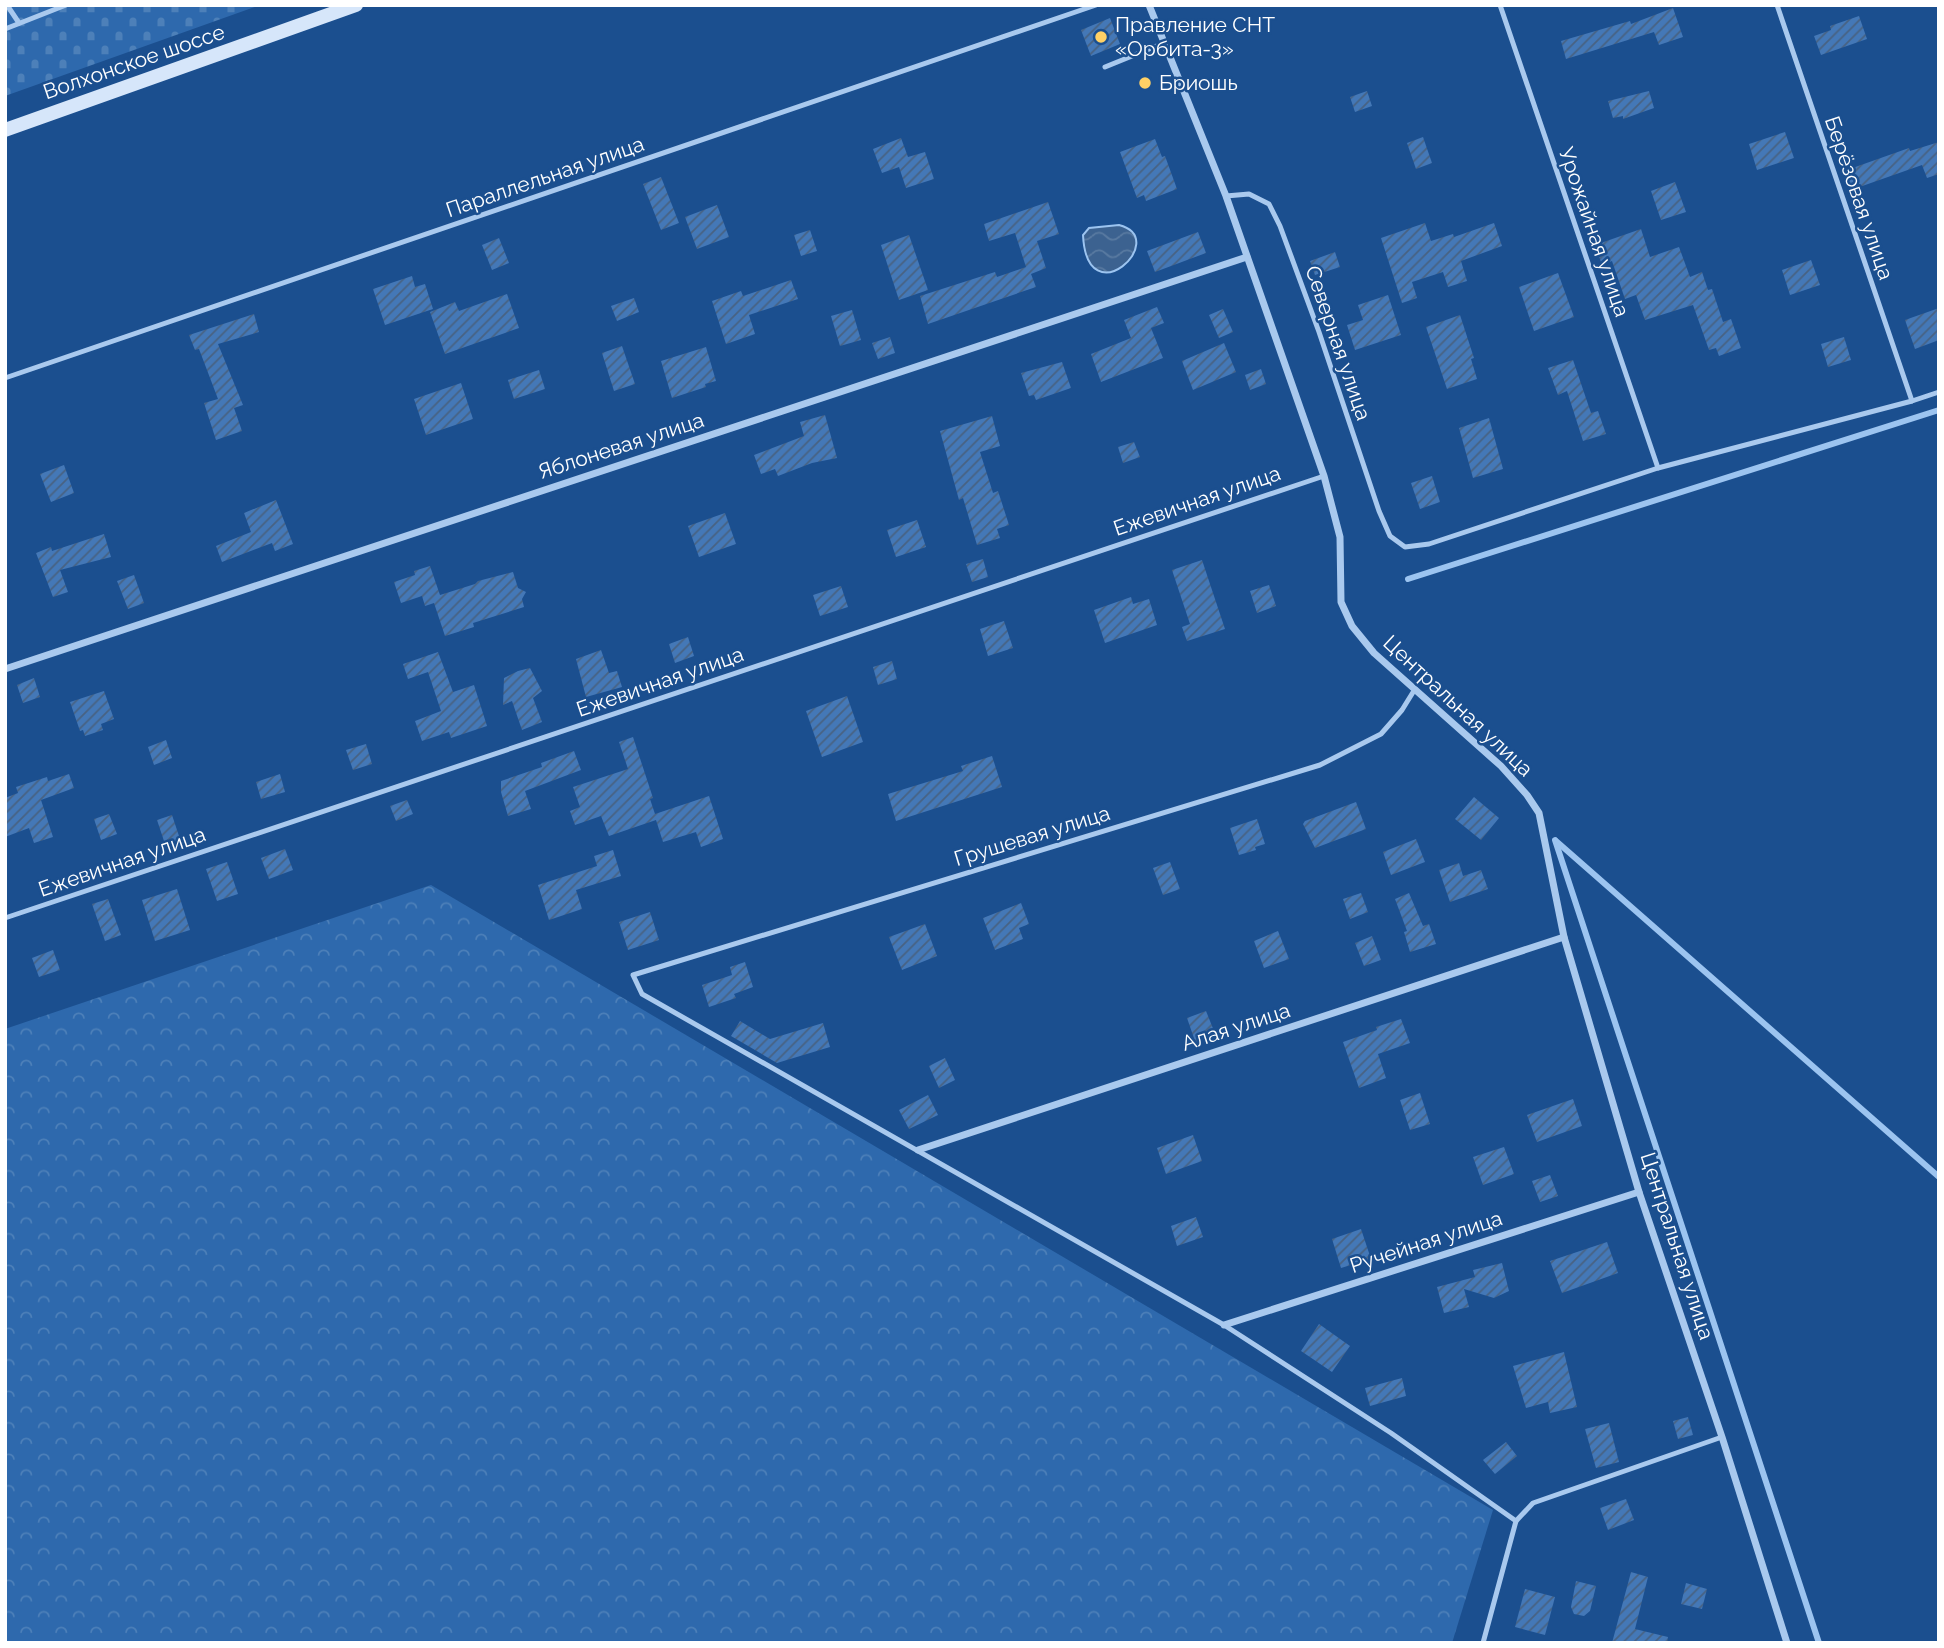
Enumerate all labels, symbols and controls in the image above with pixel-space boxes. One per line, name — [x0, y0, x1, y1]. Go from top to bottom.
place label: Правление СНТ «Орбита-3» — [1115, 12, 1275, 61]
street label: Волхонское шоссе — [40, 19, 228, 104]
marker: Правление СНТ «Орбита-3» — [1093, 29, 1109, 45]
place label: Бриошь — [1159, 70, 1238, 95]
marker: Бриошь — [1137, 75, 1153, 91]
street label: Берёзовая улица — [1820, 113, 1899, 283]
street label: Параллельная улица — [442, 131, 647, 222]
street label: Урожайная улица — [1554, 144, 1635, 320]
street label: Северная улица — [1300, 262, 1377, 424]
street label: Яблоневая улица — [535, 407, 707, 484]
street label: Ежевичная улица — [1110, 460, 1284, 541]
street label: Центральная улица — [1378, 630, 1538, 781]
street label: Ежевичная улица — [573, 641, 747, 722]
street label: Грушевая улица — [951, 800, 1113, 871]
street label: Ежевичная улица — [35, 821, 209, 902]
street label: Алая улица — [1178, 997, 1293, 1056]
street label: Центральная улица — [1635, 1149, 1720, 1343]
street label: Ручейная улица — [1346, 1205, 1505, 1278]

